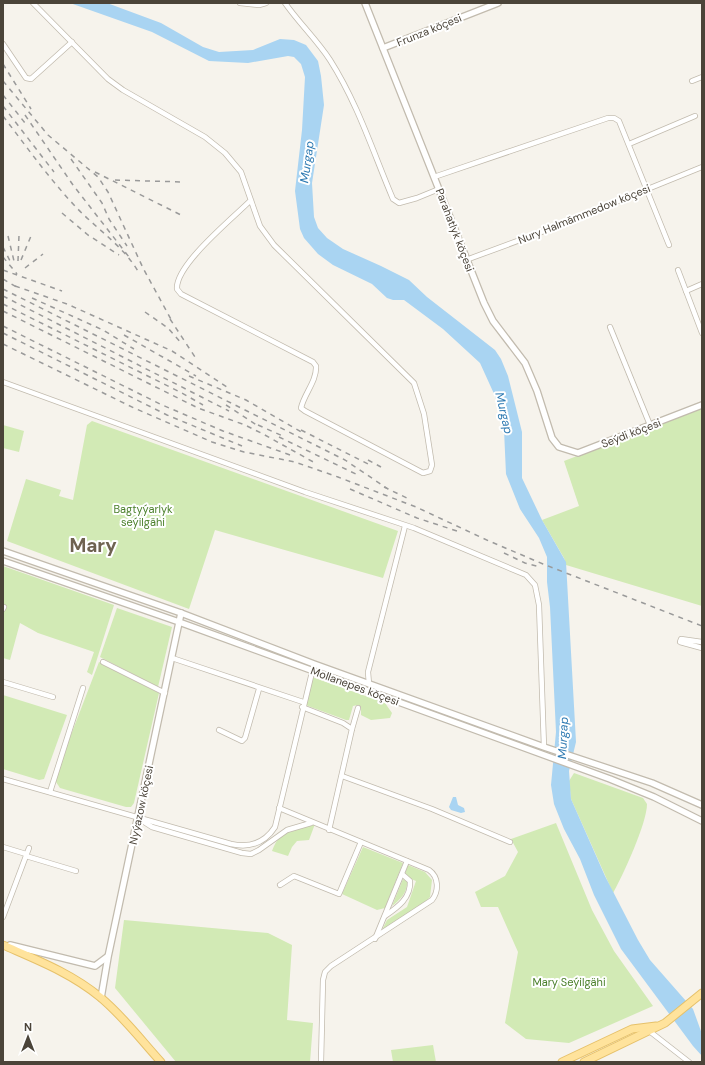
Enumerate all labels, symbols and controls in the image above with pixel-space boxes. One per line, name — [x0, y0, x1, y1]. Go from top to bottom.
street label: Frunza köçesi — [394, 11, 464, 49]
water label: Murgap — [296, 140, 318, 184]
street label: Nury Halmämmedow köçesi — [516, 181, 652, 247]
street label: Parahatlyk köçesi — [433, 186, 477, 274]
water label: Murgap — [491, 391, 517, 435]
street label: Seýdi köçesi — [599, 415, 663, 451]
park label: Bagtyýarlyk seýilgähi — [113, 502, 173, 529]
district label: Mary — [69, 533, 117, 558]
street label: Mollanepes köçesi — [309, 663, 401, 709]
water label: Murgap — [554, 717, 572, 759]
street label: Nyýazow köçesi — [126, 764, 156, 846]
park label: Mary Seýilgähi — [532, 975, 606, 989]
north arrow — [8, 1017, 48, 1057]
text: N — [24, 1020, 32, 1034]

